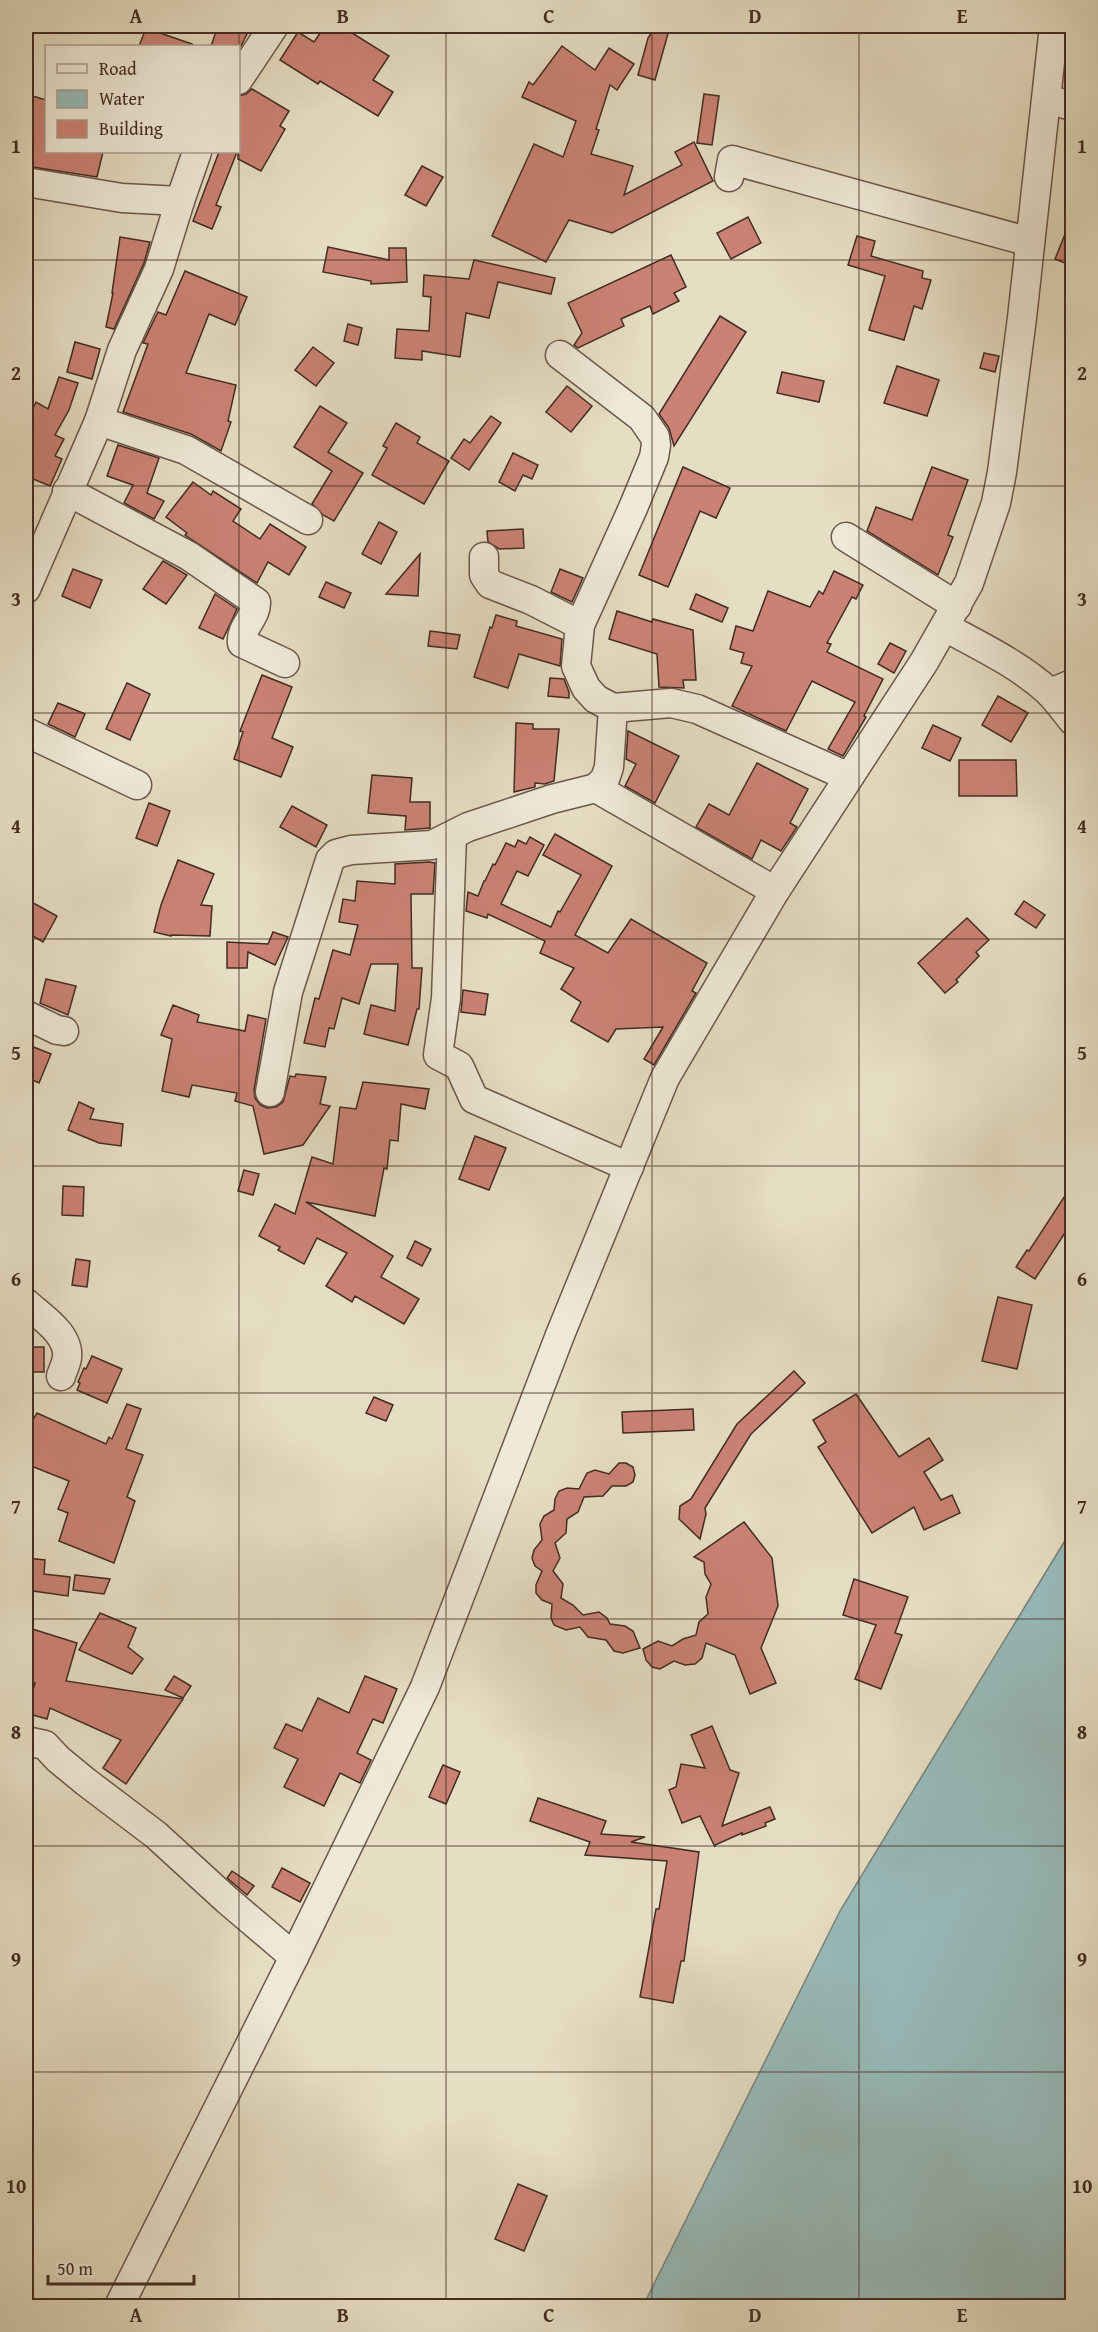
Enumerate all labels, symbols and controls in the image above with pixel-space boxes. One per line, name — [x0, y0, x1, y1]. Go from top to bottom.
text: A — [130, 1, 143, 30]
text: B — [337, 1, 349, 30]
text: C — [543, 1, 555, 30]
text: D — [748, 1, 762, 30]
text: E — [957, 1, 968, 30]
legend — [45, 45, 240, 153]
text: Road — [99, 55, 137, 82]
text: Water — [99, 85, 145, 112]
text: Building — [99, 115, 163, 142]
text: 1 — [11, 131, 21, 160]
text: 1 — [1077, 131, 1087, 160]
text: 2 — [11, 358, 21, 387]
text: 2 — [1077, 358, 1087, 387]
text: 3 — [11, 584, 21, 613]
text: 3 — [1077, 584, 1087, 613]
text: 4 — [11, 811, 21, 840]
text: 4 — [1077, 811, 1087, 840]
text: 5 — [11, 1038, 21, 1067]
text: 5 — [1077, 1038, 1087, 1067]
text: 6 — [11, 1264, 21, 1293]
text: 6 — [1077, 1264, 1087, 1293]
text: 7 — [11, 1491, 21, 1520]
text: 7 — [1077, 1491, 1087, 1520]
text: 8 — [11, 1717, 21, 1746]
text: 8 — [1077, 1717, 1087, 1746]
text: 9 — [11, 1944, 21, 1973]
text: 9 — [1077, 1944, 1087, 1973]
text: 10 — [6, 2171, 26, 2200]
text: 10 — [1072, 2171, 1092, 2200]
scale bar — [48, 2248, 194, 2286]
text: 50 m — [57, 2255, 93, 2282]
text: A — [130, 2300, 143, 2329]
text: B — [337, 2300, 349, 2329]
text: C — [543, 2300, 555, 2329]
text: D — [748, 2300, 762, 2329]
text: E — [957, 2300, 968, 2329]

